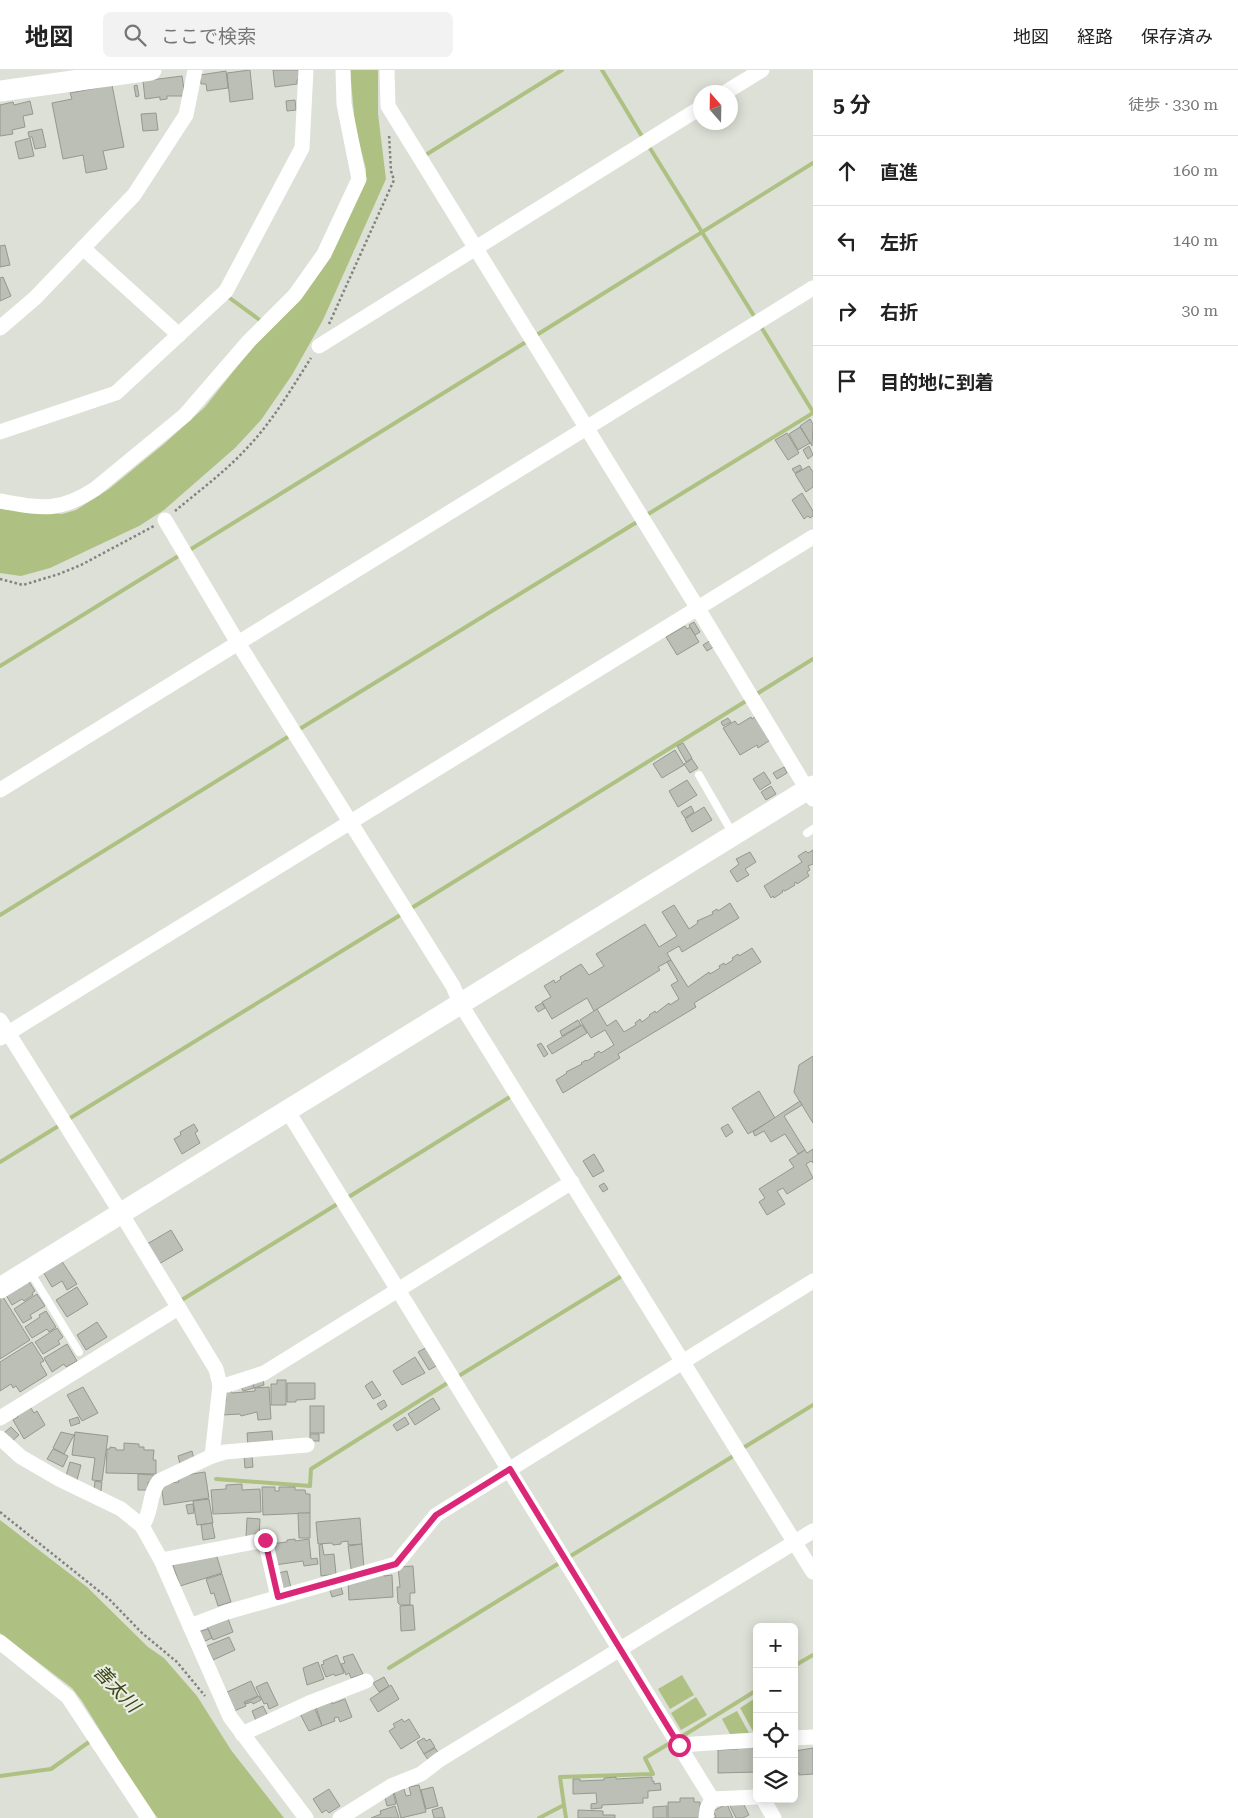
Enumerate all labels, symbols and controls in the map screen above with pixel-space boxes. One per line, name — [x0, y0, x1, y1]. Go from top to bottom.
search box — [103, 12, 453, 57]
icon: search — [121, 21, 149, 49]
text: 地図 — [25, 23, 73, 51]
text: ここで検索 — [161, 25, 256, 48]
text: 地図 — [1013, 26, 1049, 47]
text: 経路 — [1077, 26, 1113, 47]
text: 保存済み — [1141, 26, 1213, 47]
north arrow — [693, 85, 738, 130]
text: 5 分 — [833, 93, 871, 117]
text: 徒歩 · 330 m — [1128, 95, 1218, 114]
icon: ahead — [833, 157, 861, 185]
text: 直進 — [880, 161, 918, 184]
text: 160 m — [1172, 161, 1218, 180]
icon: left — [833, 227, 861, 255]
text: 左折 — [880, 231, 918, 254]
text: 140 m — [1172, 231, 1218, 250]
icon: right — [833, 297, 861, 325]
text: 右折 — [880, 301, 918, 324]
text: 30 m — [1181, 301, 1218, 320]
icon: arrive — [833, 367, 861, 395]
text: 目的地に到着 — [880, 371, 994, 394]
route end — [254, 1529, 277, 1552]
map controls — [753, 1623, 798, 1803]
button: + — [753, 1623, 798, 1668]
water label: 善太川 — [89, 1660, 146, 1718]
button: − — [753, 1668, 798, 1713]
button: locate — [753, 1713, 798, 1758]
route start — [668, 1734, 691, 1757]
button: layers — [753, 1758, 798, 1803]

